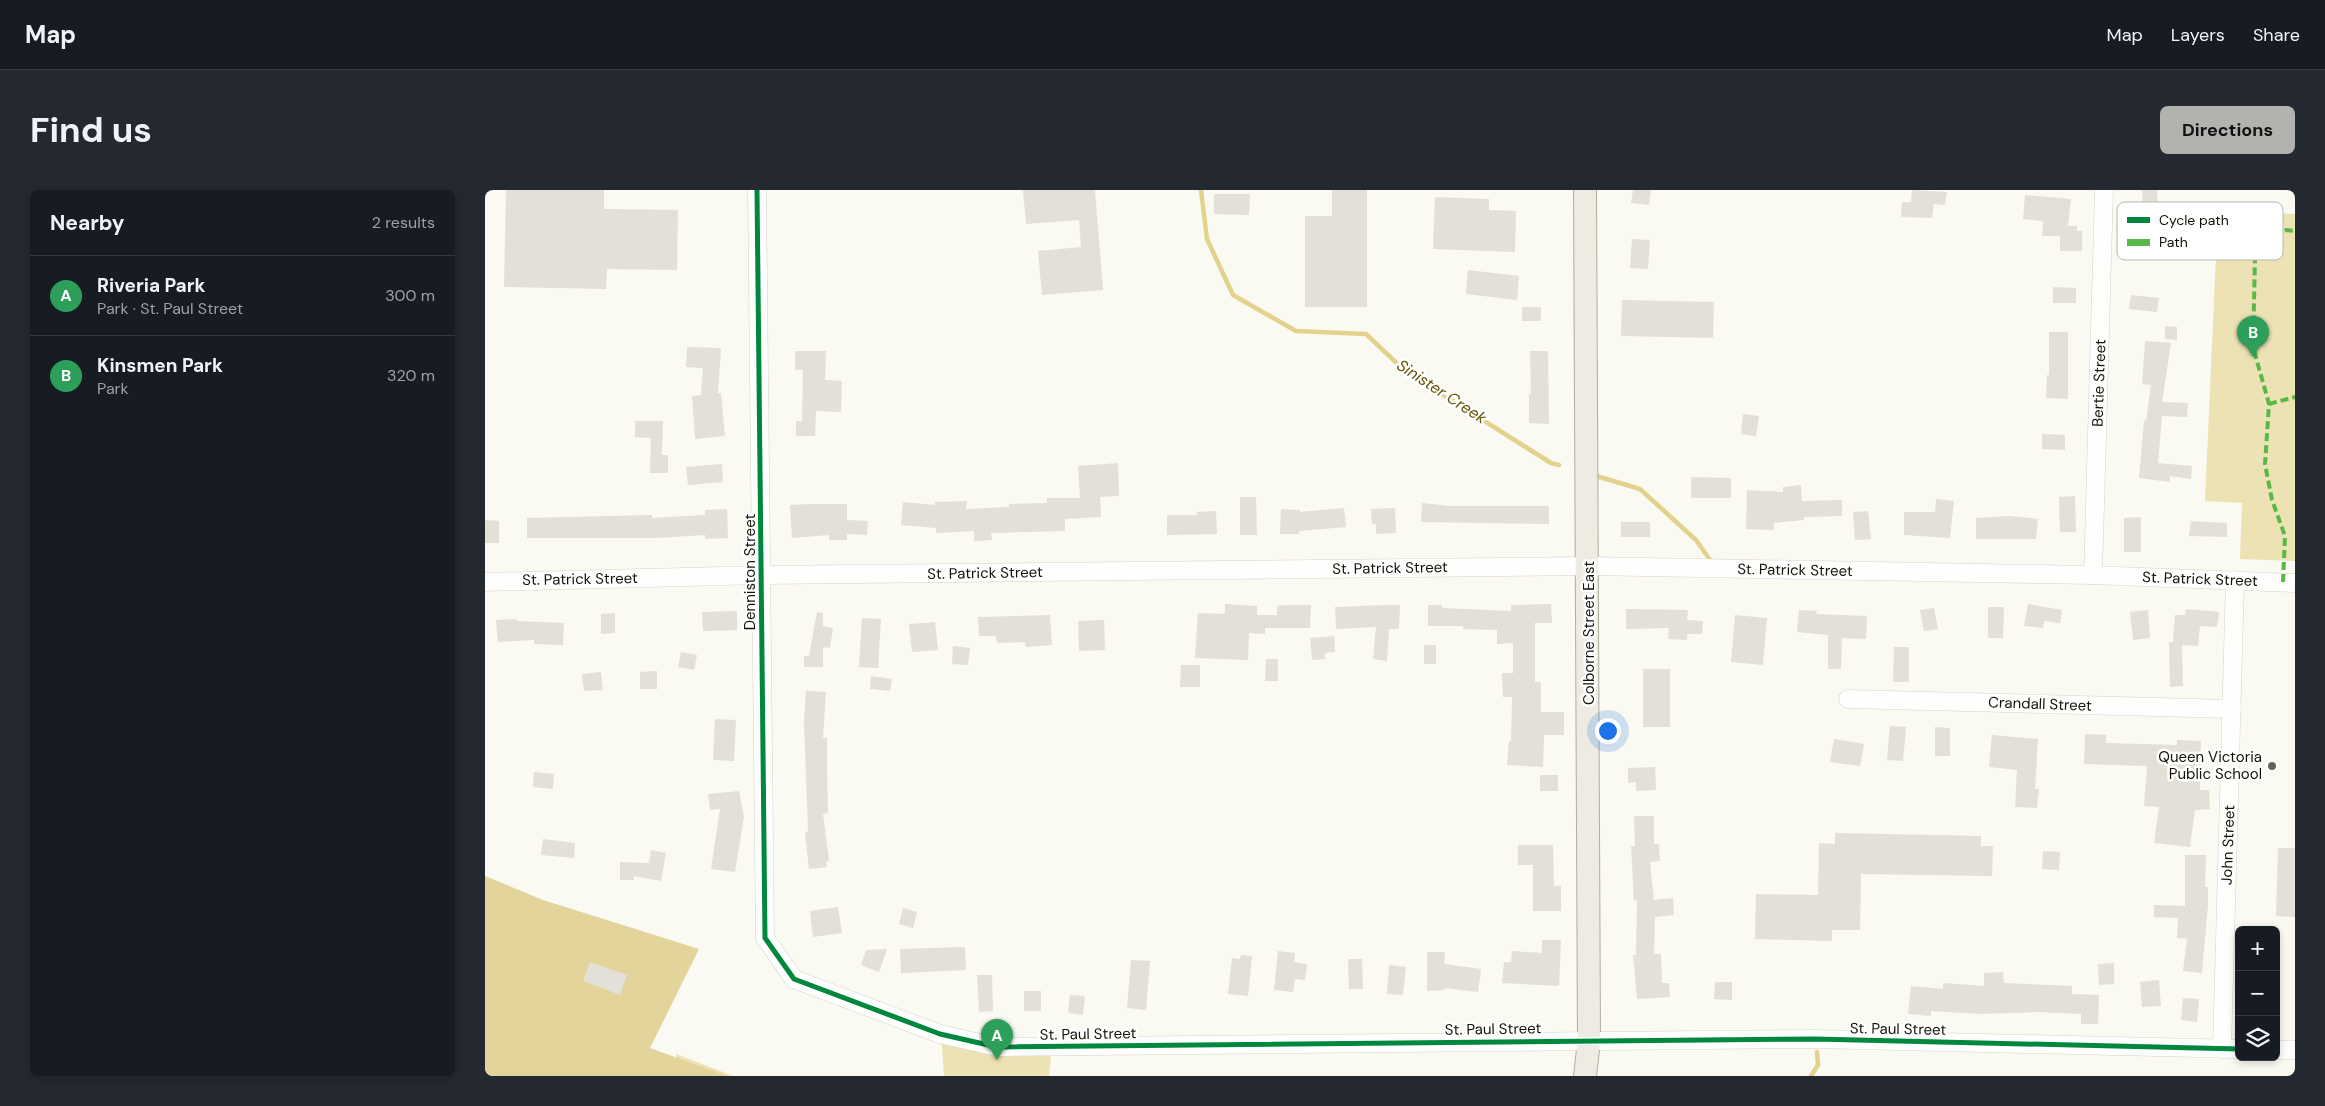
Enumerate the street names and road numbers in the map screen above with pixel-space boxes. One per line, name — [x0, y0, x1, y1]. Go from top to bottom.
street label: Bertie Street — [2087, 339, 2111, 427]
street label: Denniston Street — [740, 514, 760, 630]
street label: St. Patrick Street — [1332, 557, 1448, 579]
street label: St. Patrick Street — [1737, 559, 1853, 581]
street label: Colborne Street East — [1579, 561, 1599, 705]
street label: St. Patrick Street — [927, 562, 1043, 584]
street label: St. Patrick Street — [2142, 567, 2258, 591]
street label: St. Patrick Street — [522, 568, 638, 590]
street label: Crandall Street — [1988, 692, 2092, 716]
street label: John Street — [2217, 804, 2239, 885]
street label: St. Paul Street — [1445, 1018, 1542, 1040]
street label: St. Paul Street — [1850, 1018, 1947, 1040]
street label: St. Paul Street — [1040, 1023, 1137, 1045]

